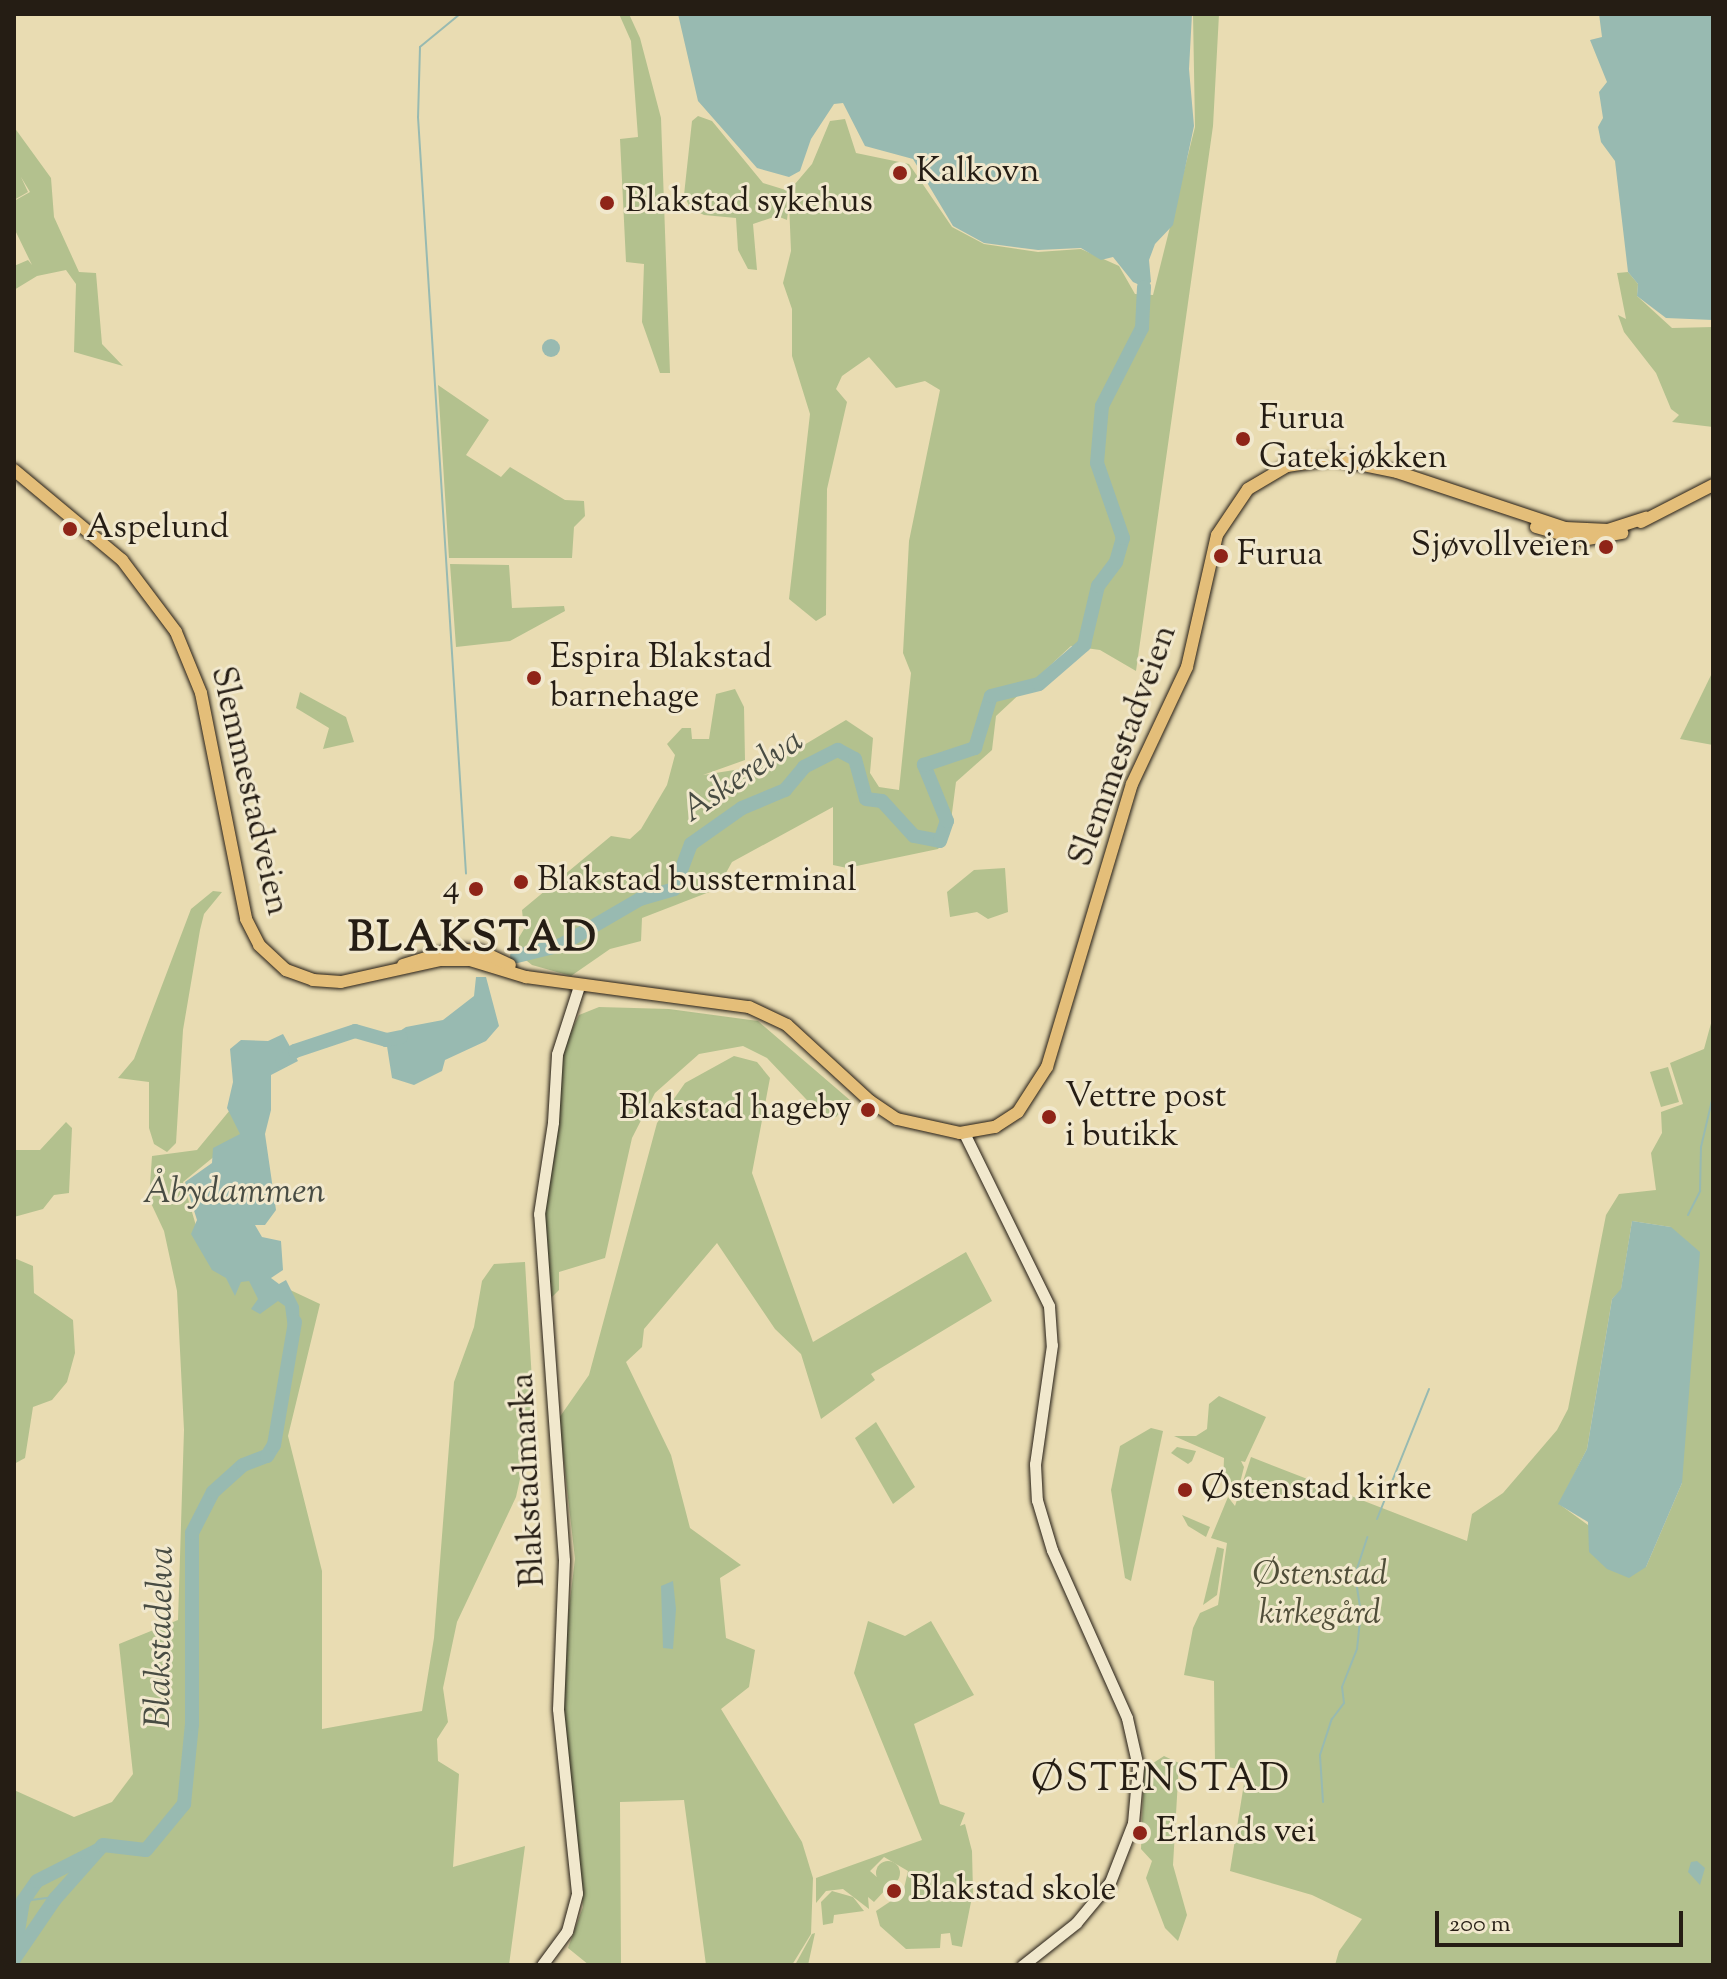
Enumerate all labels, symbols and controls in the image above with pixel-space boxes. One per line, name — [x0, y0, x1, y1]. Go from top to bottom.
place label: Kalkovn — [916, 153, 1039, 193]
marker: Kalkovn — [891, 164, 909, 182]
place label: Blakstad sykehus — [625, 183, 873, 223]
marker: Blakstad sykehus — [596, 192, 618, 214]
place label: Furua Gatekjøkken — [1259, 399, 1448, 478]
marker: Furua Gatekjøkken — [1234, 430, 1252, 448]
place label: Aspelund — [86, 509, 229, 549]
marker: Aspelund — [61, 520, 79, 538]
place label: Sjøvollveien — [1411, 527, 1590, 567]
place label: Furua — [1237, 536, 1323, 576]
marker: Sjøvollveien — [1597, 538, 1615, 556]
marker: Furua — [1212, 547, 1230, 565]
street label: Slemmestadveien — [1061, 620, 1187, 872]
place label: Espira Blakstad barnehage — [550, 638, 772, 718]
street label: Slemmestadveien — [201, 663, 297, 919]
marker: Espira Blakstad barnehage — [525, 669, 543, 687]
water label: Askerelva — [674, 720, 812, 834]
place label: Blakstad bussterminal — [537, 862, 857, 902]
place label: 4 — [443, 869, 460, 909]
marker: Blakstad bussterminal — [512, 873, 530, 891]
marker: 4 — [467, 880, 485, 898]
district label: BLAKSTAD — [348, 915, 598, 965]
place label: Vettre post i butikk — [1065, 1077, 1226, 1156]
place label: Blakstad hageby — [619, 1090, 852, 1130]
marker: Blakstad hageby — [859, 1101, 877, 1119]
marker: Vettre post i butikk — [1040, 1108, 1058, 1126]
water label: Åbydammen — [143, 1172, 325, 1216]
street label: Blakstadmarka — [503, 1372, 555, 1588]
place label: Østenstad kirke — [1201, 1470, 1432, 1510]
marker: Østenstad kirke — [1176, 1481, 1194, 1499]
water label: Blakstadelva — [139, 1546, 185, 1728]
park label: Østenstad kirkegård — [1252, 1555, 1388, 1634]
district label: ØSTENSTAD — [1031, 1759, 1291, 1805]
place label: Erlands vei — [1156, 1813, 1316, 1853]
marker: Erlands vei — [1131, 1824, 1149, 1842]
place label: Blakstad skole — [910, 1871, 1116, 1911]
marker: Blakstad skole — [885, 1882, 903, 1900]
scale bar — [1439, 1895, 1687, 1945]
text: 200 m — [1449, 1908, 1511, 1942]

